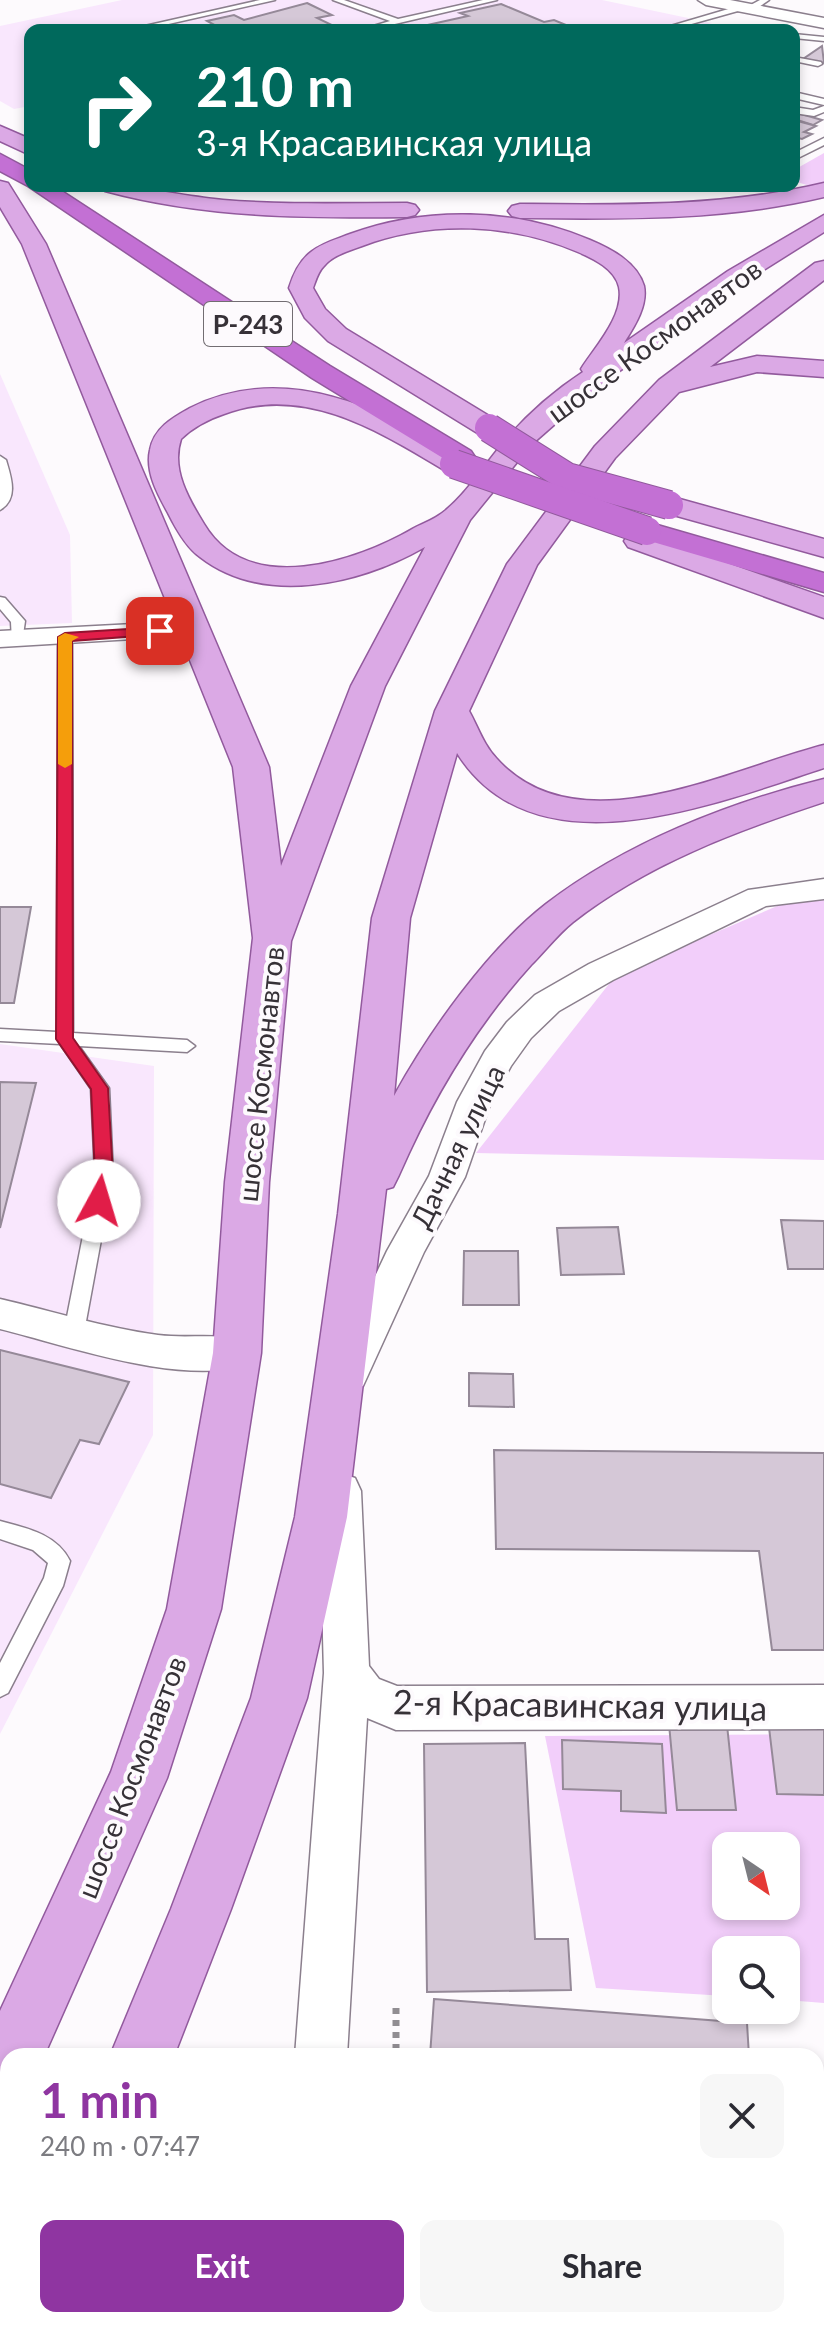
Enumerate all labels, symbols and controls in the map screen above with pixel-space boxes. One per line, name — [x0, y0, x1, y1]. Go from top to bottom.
text: 210 m — [196, 52, 354, 119]
icon: right — [64, 56, 168, 160]
text: 3-я Красавинская улица — [196, 120, 592, 164]
street label: шоссе Космонавтов — [540, 251, 768, 429]
road number: Р-243 — [204, 302, 292, 346]
pin — [126, 597, 194, 665]
icon: arrive — [138, 609, 182, 653]
street label: шоссе Космонавтов — [230, 945, 290, 1203]
street label: Дачная улица — [403, 1059, 511, 1233]
position arrow — [57, 1159, 141, 1243]
street label: шоссе Космонавтов — [69, 1651, 193, 1903]
street label: 2-я Красавинская улица — [393, 1680, 767, 1728]
north arrow — [712, 1832, 800, 1920]
map controls — [712, 1832, 800, 2024]
button: search — [712, 1936, 800, 2024]
text: 1 min — [40, 2071, 159, 2128]
button: close — [700, 2074, 784, 2158]
text: 240 m · 07:47 — [40, 2130, 200, 2162]
button: Exit — [40, 2220, 404, 2312]
button: Share — [420, 2220, 784, 2312]

